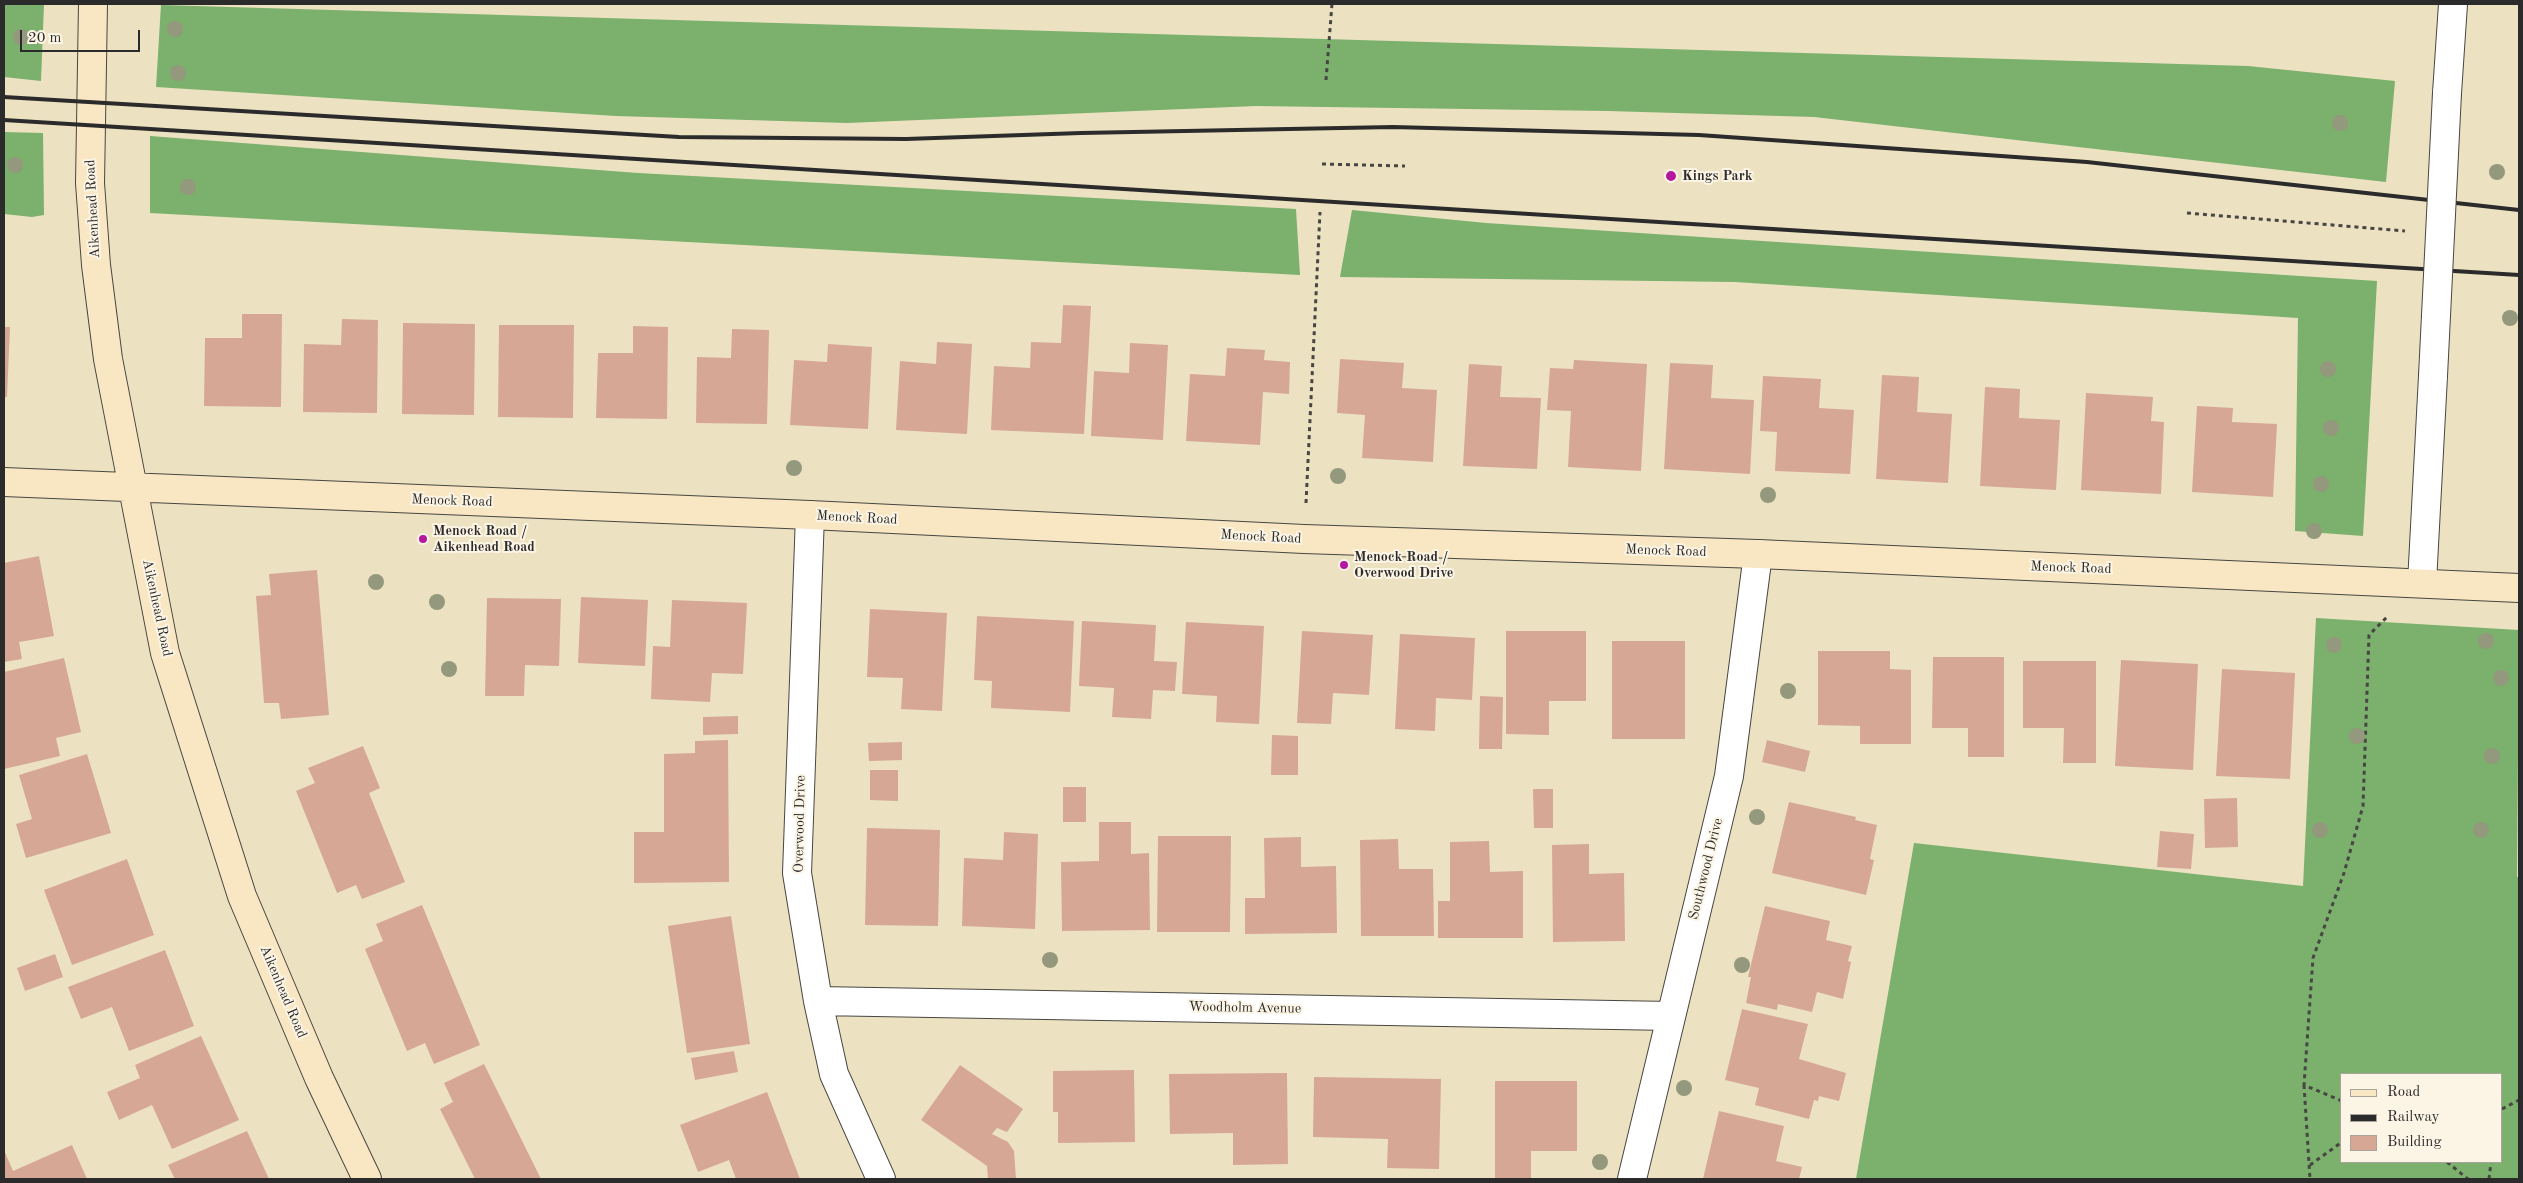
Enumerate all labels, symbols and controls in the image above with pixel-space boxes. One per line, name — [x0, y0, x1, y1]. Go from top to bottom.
scale bar — [22, 20, 142, 52]
text: 20 m — [28, 31, 62, 46]
street label: Aikenhead Road — [82, 159, 104, 259]
place label: Kings Park — [1682, 168, 1753, 184]
marker: Kings Park — [1664, 169, 1678, 183]
street label: Menock Road — [411, 491, 493, 511]
street label: Menock Road — [816, 507, 898, 529]
place label: Menock Road / Aikenhead Road — [433, 523, 535, 556]
street label: Menock Road — [1220, 526, 1302, 548]
marker: Menock Road / Aikenhead Road — [417, 533, 429, 545]
street label: Menock Road — [1625, 541, 1707, 561]
place label: Menock Road / Overwood Drive — [1354, 549, 1453, 582]
street label: Aikenhead Road — [138, 558, 176, 658]
street label: Menock Road — [2030, 558, 2112, 578]
marker: Menock Road / Overwood Drive — [1338, 559, 1350, 571]
street label: Overwood Drive — [791, 775, 809, 873]
street label: Southwood Drive — [1685, 816, 1727, 922]
street label: Aikenhead Road — [256, 943, 310, 1041]
street label: Woodholm Avenue — [1189, 999, 1301, 1017]
legend — [2340, 1073, 2503, 1163]
text: Road — [2387, 1085, 2420, 1100]
text: Railway — [2387, 1110, 2440, 1125]
text: Building — [2387, 1135, 2442, 1150]

